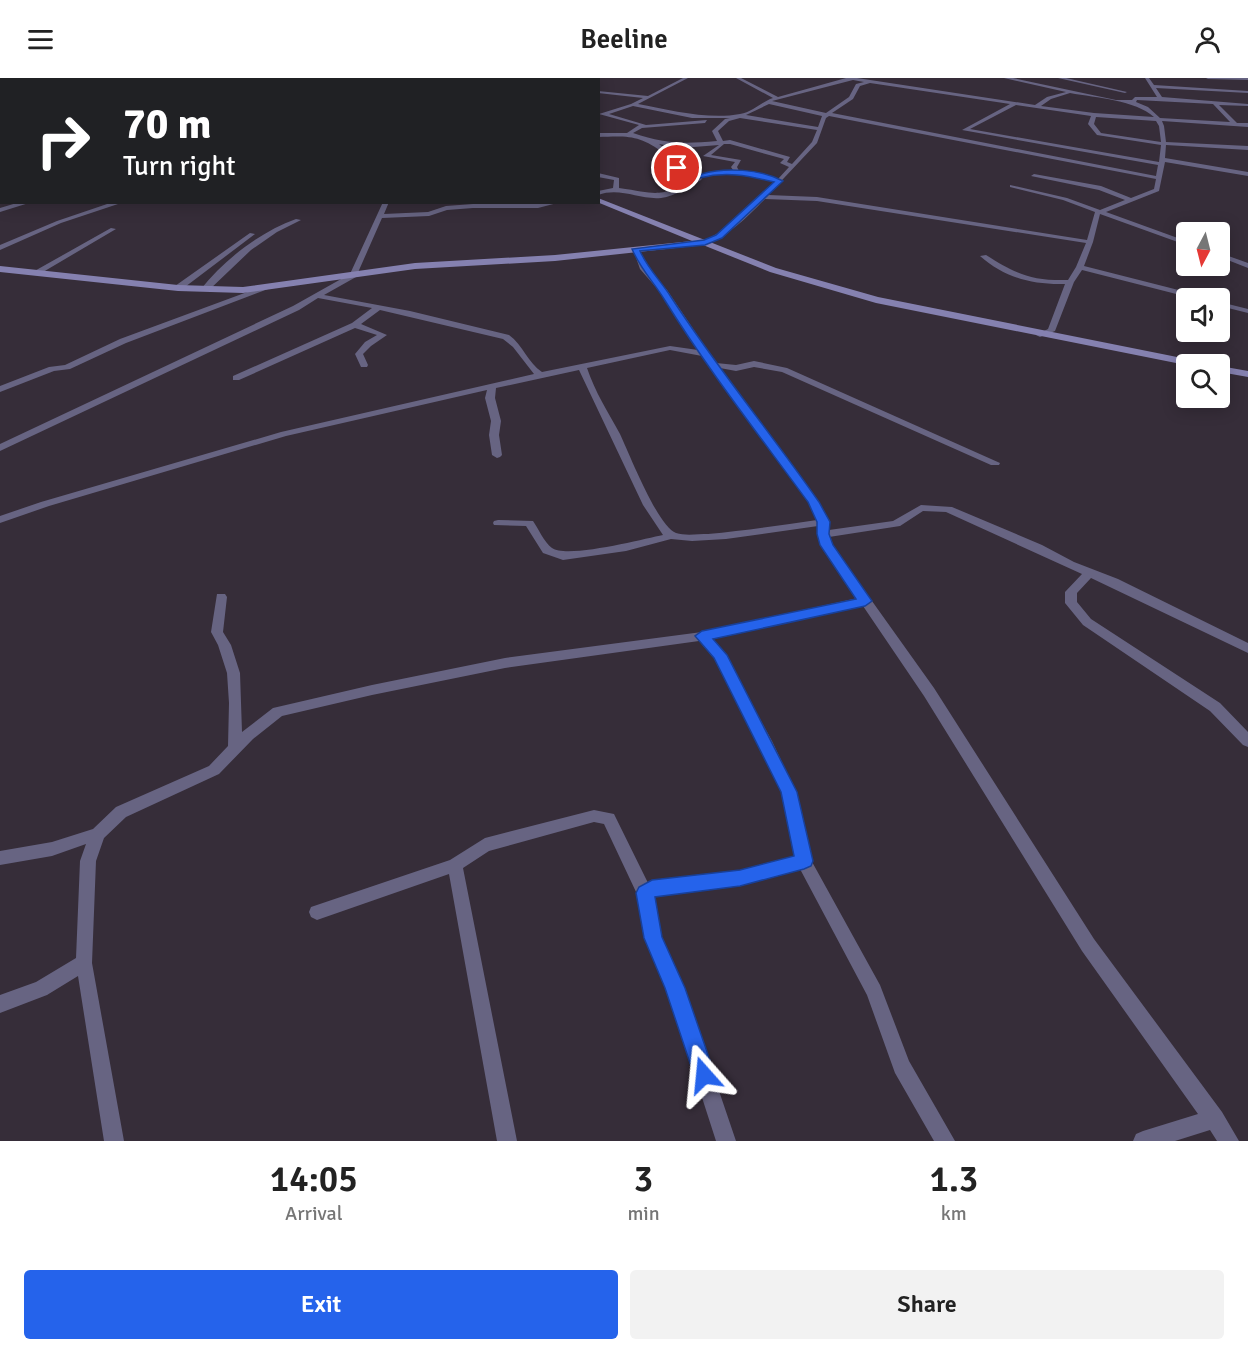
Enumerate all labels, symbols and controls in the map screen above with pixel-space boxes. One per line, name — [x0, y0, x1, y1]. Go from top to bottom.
icon: menu — [24, 23, 57, 56]
text: Beeline — [580, 23, 668, 56]
icon: person — [1191, 23, 1224, 56]
text: 70 m — [123, 99, 212, 150]
icon: right — [24, 102, 102, 180]
pin — [651, 142, 702, 193]
text: Turn right — [123, 150, 236, 183]
icon: arrive — [660, 151, 693, 184]
north arrow — [1176, 222, 1230, 276]
map controls — [1176, 222, 1230, 408]
button: sound — [1176, 288, 1230, 342]
button: search — [1176, 354, 1230, 408]
position arrow — [672, 1043, 736, 1107]
text: 14:05 — [270, 1157, 358, 1202]
text: 3 — [634, 1157, 653, 1202]
text: 1.3 — [929, 1157, 978, 1202]
text: Arrival — [285, 1201, 343, 1226]
text: min — [627, 1201, 660, 1226]
text: km — [941, 1201, 967, 1226]
button: Exit — [24, 1270, 618, 1339]
button: Share — [630, 1270, 1224, 1339]

